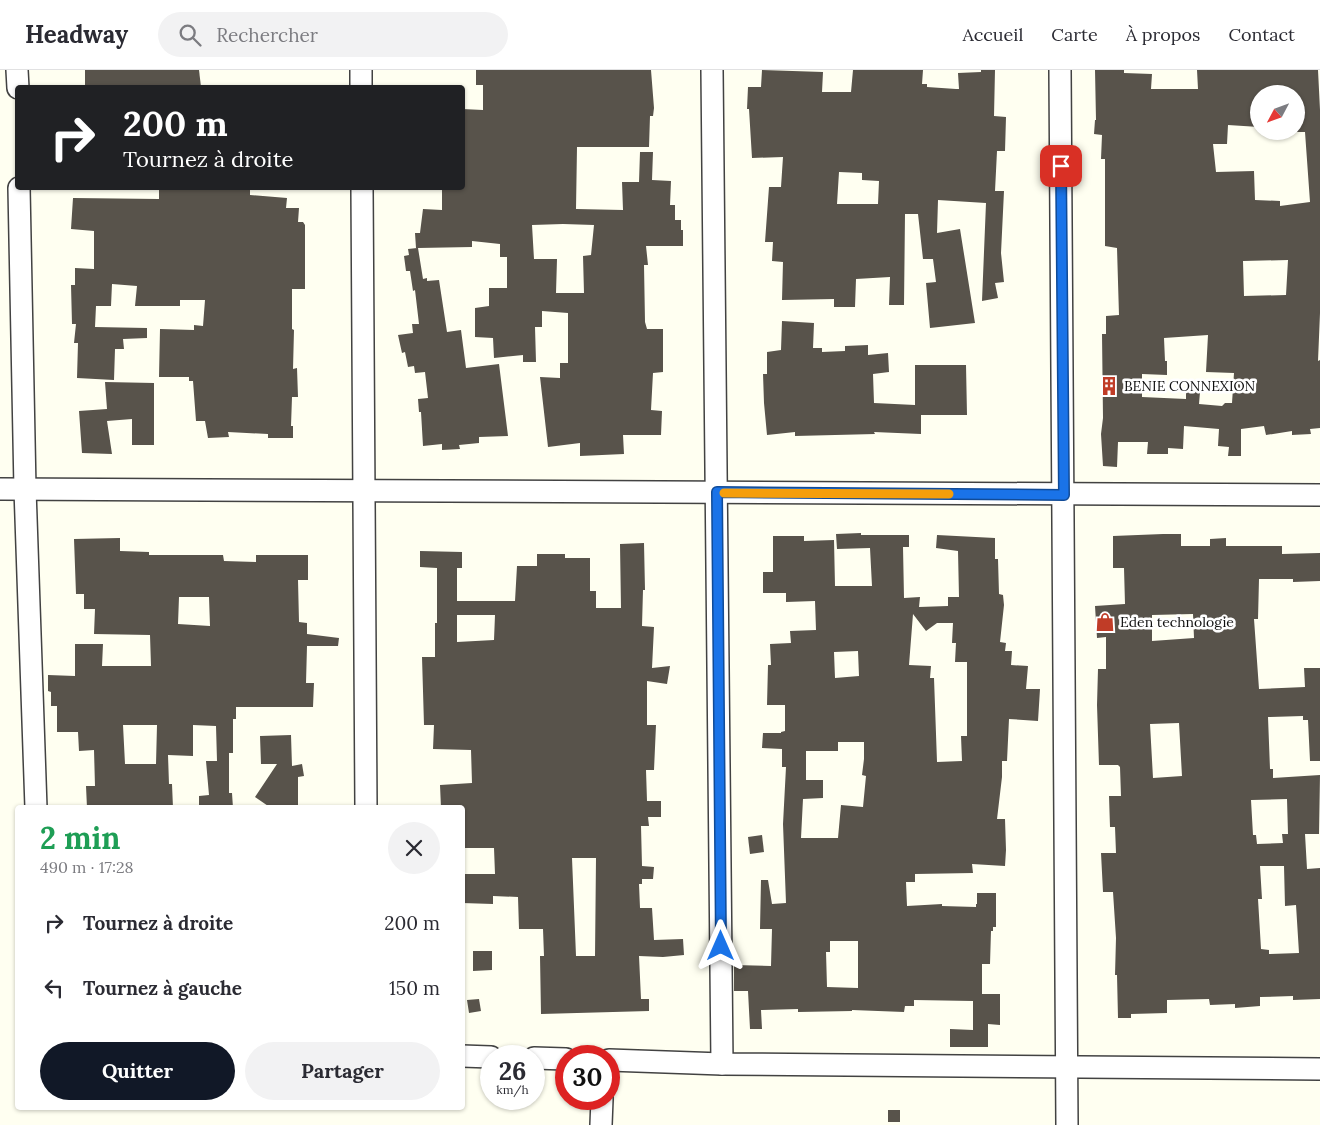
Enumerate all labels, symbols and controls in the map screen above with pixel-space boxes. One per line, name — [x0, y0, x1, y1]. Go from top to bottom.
search box — [158, 12, 508, 57]
text: Headway — [25, 19, 128, 50]
icon: search — [176, 21, 204, 49]
text: Rechercher — [216, 23, 318, 47]
text: Accueil — [963, 23, 1023, 46]
text: Carte — [1051, 23, 1098, 46]
text: À propos — [1126, 23, 1200, 46]
text: Contact — [1228, 23, 1295, 46]
north arrow — [1250, 85, 1305, 140]
map controls — [1250, 85, 1305, 140]
text: 200 m — [123, 101, 228, 146]
icon: right — [40, 105, 105, 170]
text: Tournez à droite — [123, 145, 293, 173]
pin — [1040, 145, 1082, 187]
icon: arrive — [1047, 152, 1075, 180]
building icon: BENIE CONNEXION — [1098, 375, 1120, 397]
place label: BENIE CONNEXION — [1124, 377, 1255, 395]
shop icon: Eden technologie — [1094, 611, 1116, 633]
place label: Eden technologie — [1120, 613, 1234, 631]
text: 2 min — [40, 819, 120, 857]
button: close — [388, 822, 440, 874]
text: 490 m · 17:28 — [40, 857, 134, 877]
icon: right — [40, 909, 68, 937]
text: Tournez à droite — [83, 911, 233, 935]
text: 200 m — [384, 911, 440, 935]
position arrow — [694, 919, 746, 971]
icon: left — [40, 974, 68, 1002]
text: Tournez à gauche — [83, 976, 242, 1000]
text: 150 m — [389, 976, 440, 1000]
button: Quitter — [40, 1042, 235, 1100]
button: Partager — [245, 1042, 440, 1100]
speed limit sign: 30 — [555, 1045, 620, 1110]
text: 26 — [499, 1055, 526, 1087]
text: km/h — [496, 1082, 529, 1097]

